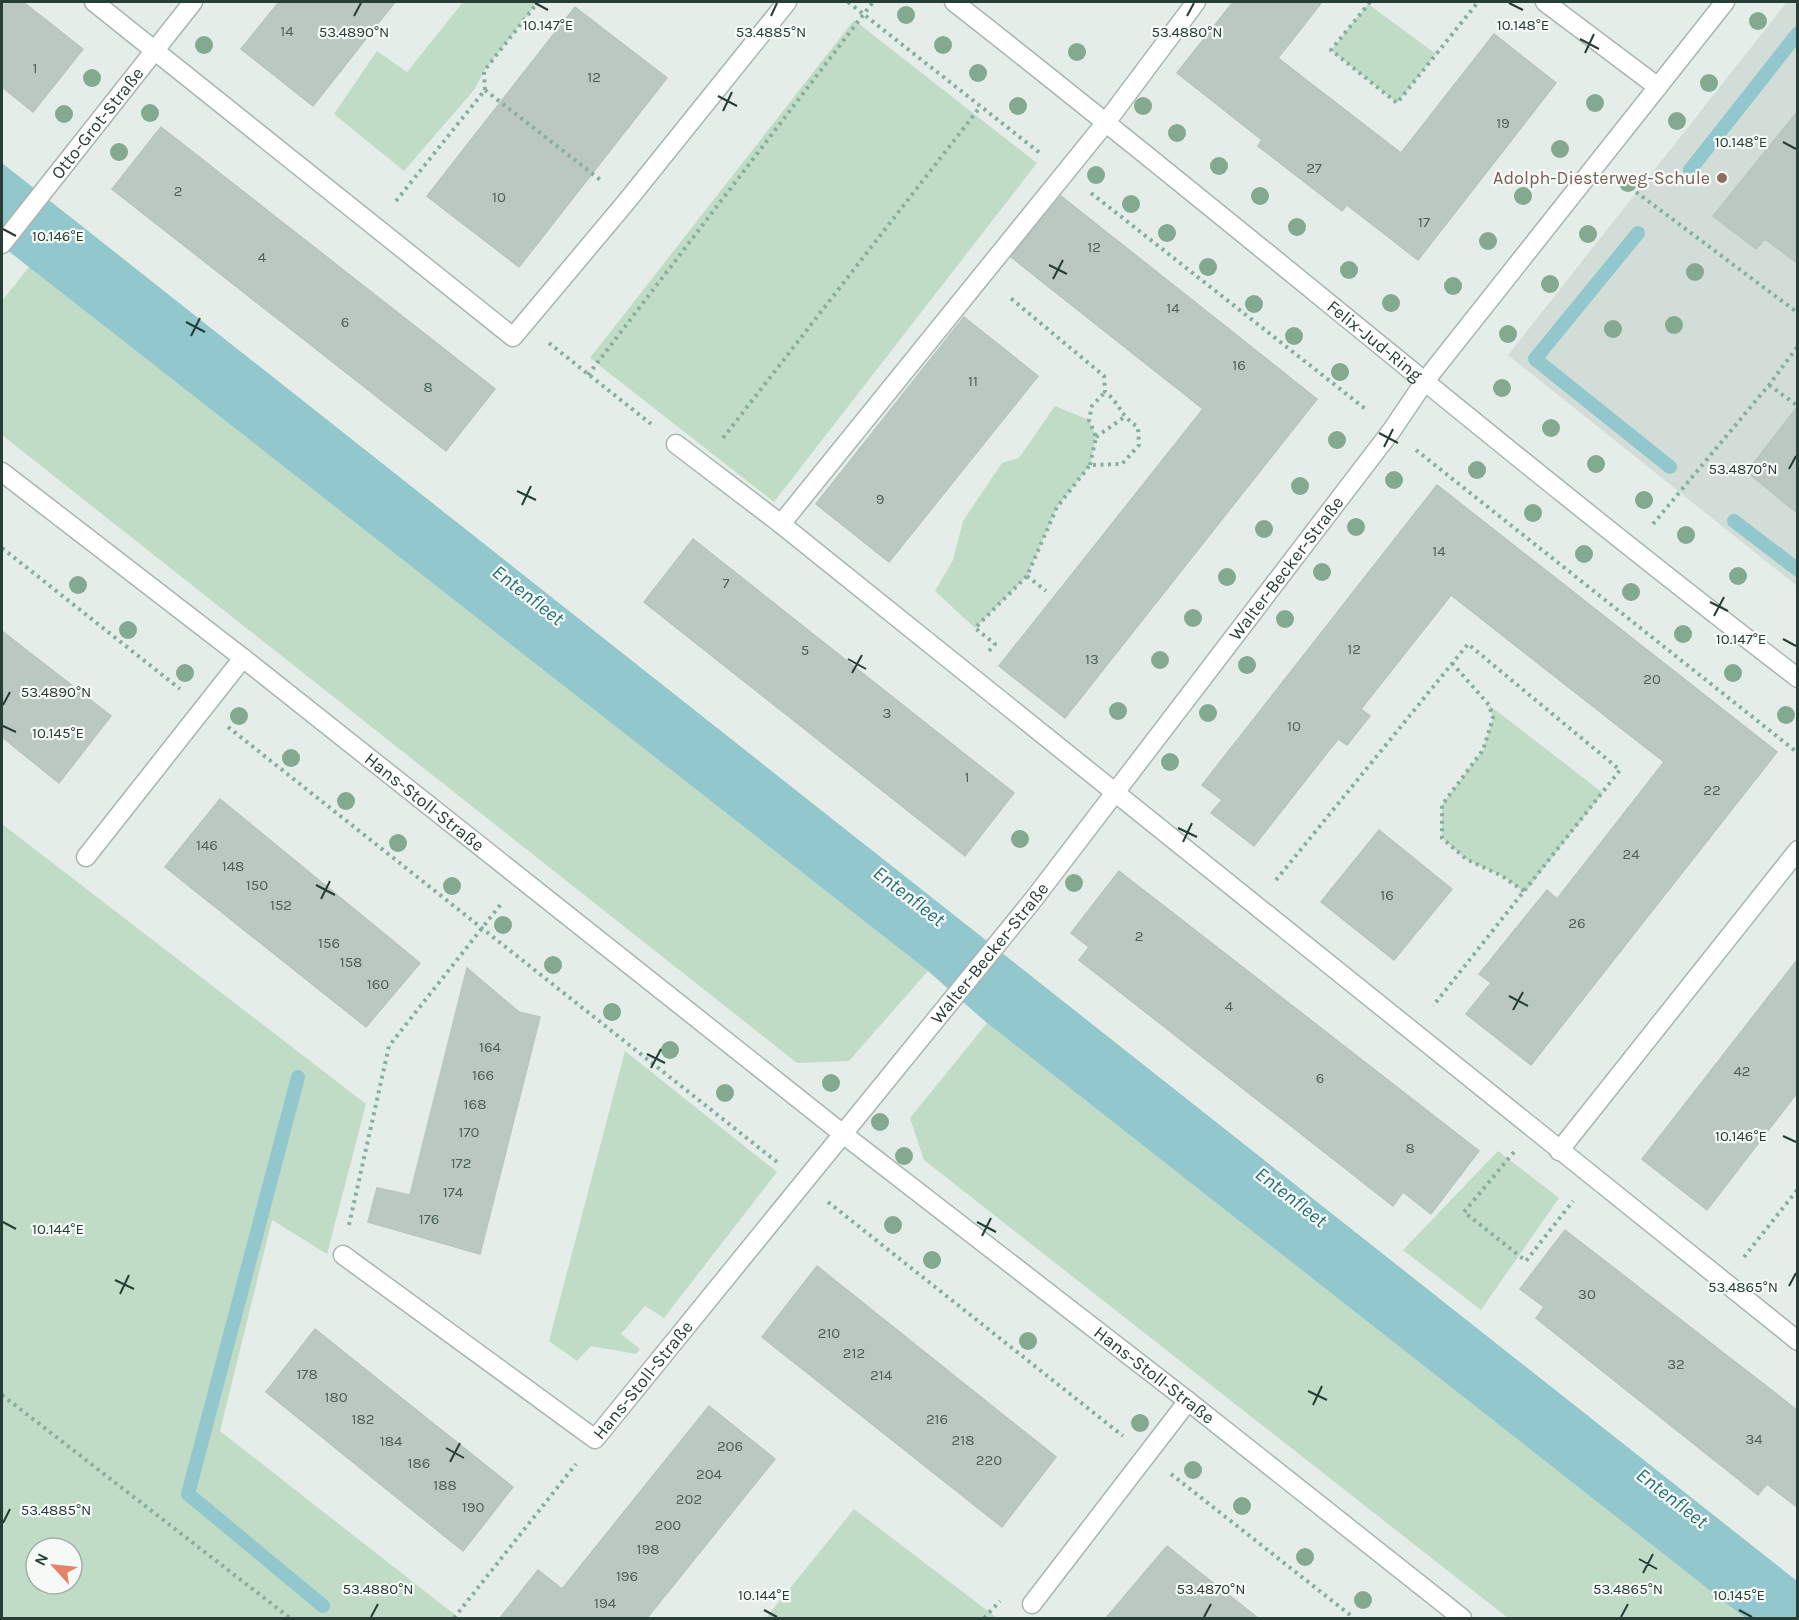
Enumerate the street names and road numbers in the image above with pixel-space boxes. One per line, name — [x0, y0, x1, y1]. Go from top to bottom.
street label: Otto-Grot-Straße — [46, 63, 148, 184]
street label: Felix-Jud-Ring — [1322, 295, 1427, 386]
street label: Walter-Becker-Straße — [1224, 492, 1348, 645]
street label: Hans-Stoll-Straße — [360, 748, 489, 856]
street label: Walter-Becker-Straße — [926, 878, 1053, 1028]
street label: Hans-Stoll-Straße — [588, 1316, 698, 1444]
street label: Hans-Stoll-Straße — [1090, 1321, 1219, 1429]

